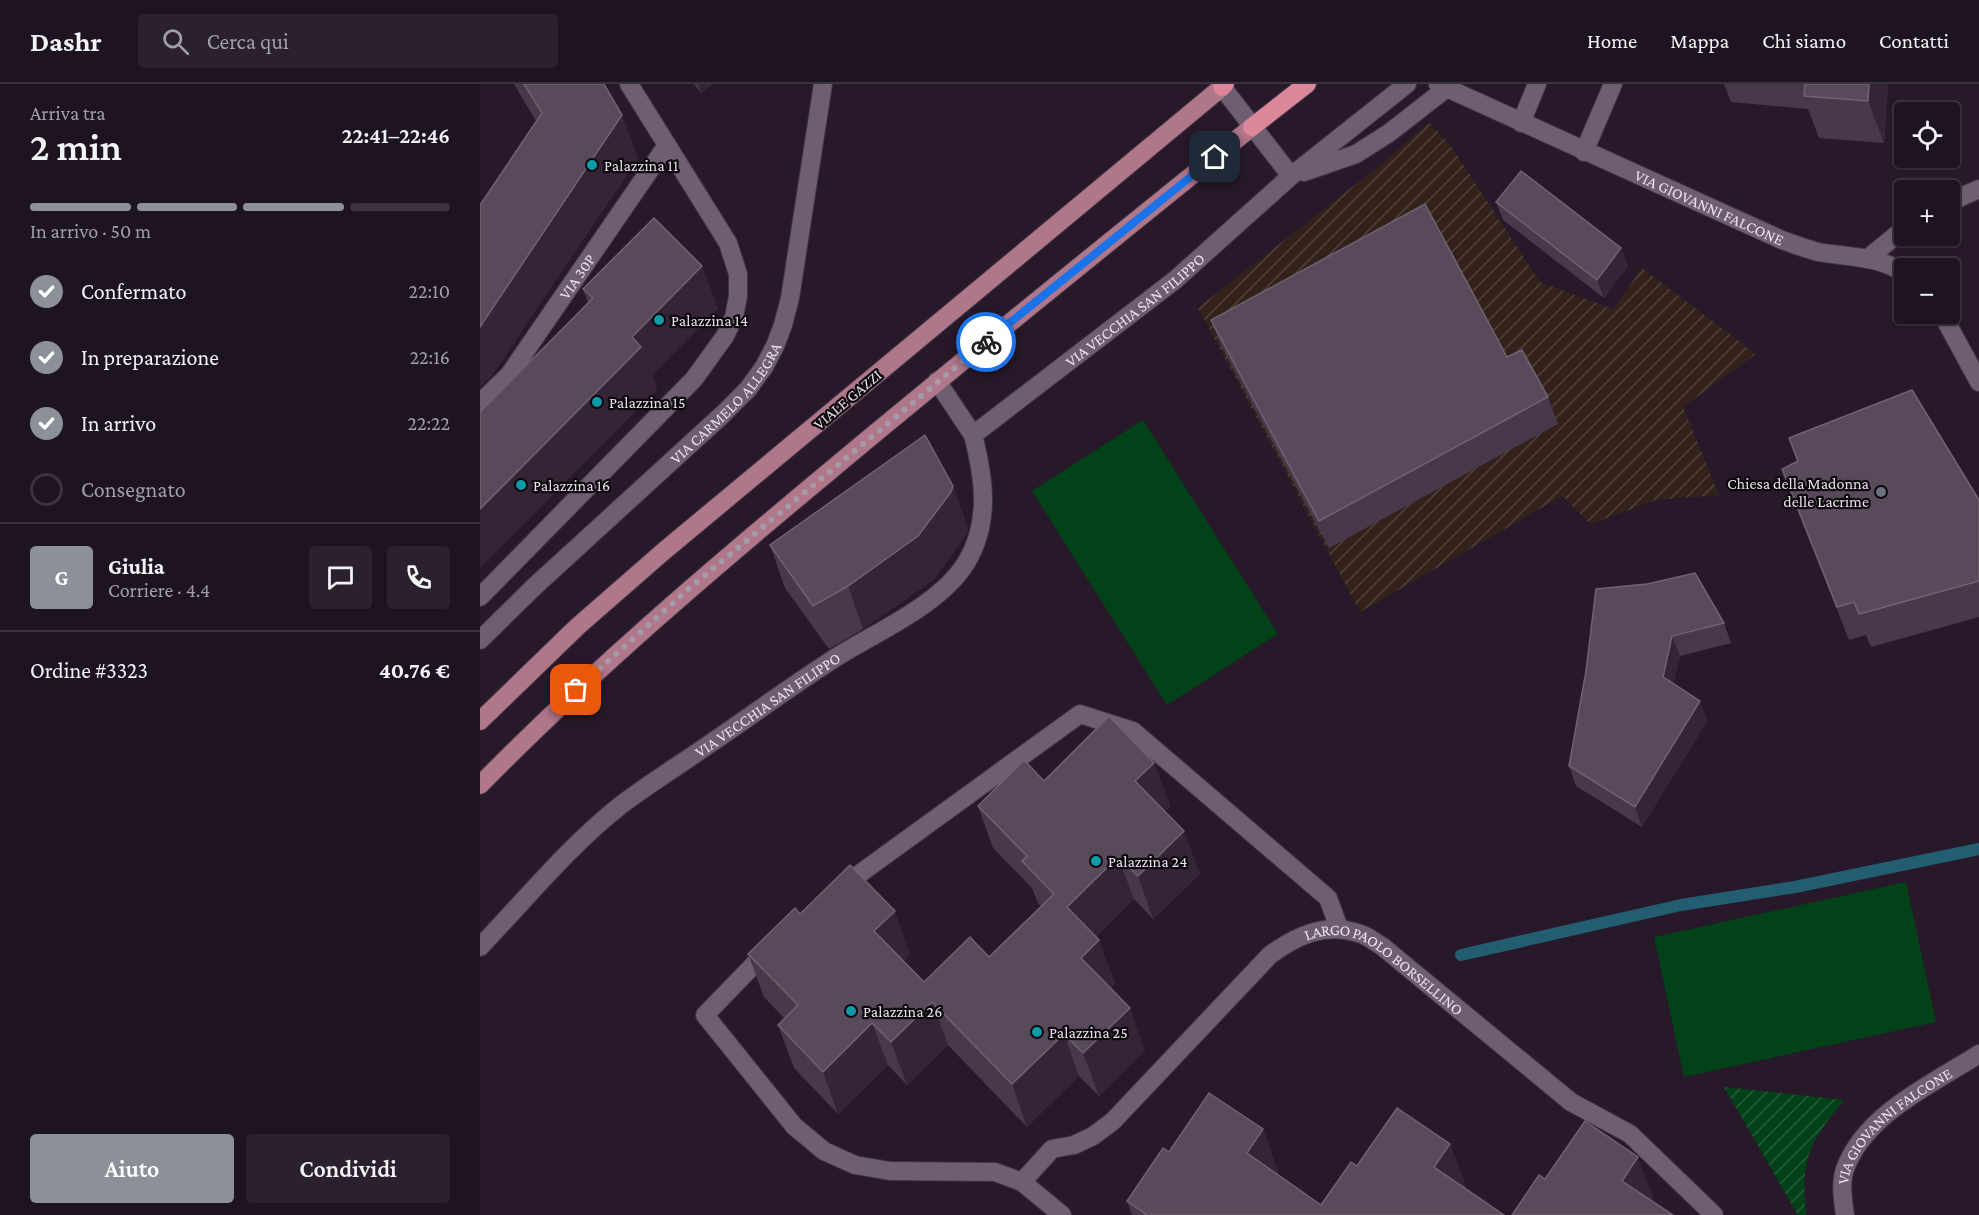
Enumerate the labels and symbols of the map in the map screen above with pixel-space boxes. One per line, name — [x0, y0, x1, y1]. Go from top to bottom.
pin — [1189, 131, 1240, 182]
place label: Palazzina 11 — [604, 157, 678, 174]
marker: Palazzina 11 — [585, 158, 599, 172]
street label: VIA GIOVANNI FALCONE — [1632, 166, 1787, 249]
street label: VIA VECCHIA SAN FILIPPO — [1062, 250, 1208, 370]
street label: VIA 30P — [556, 251, 599, 302]
place label: Palazzina 14 — [671, 312, 748, 329]
courier — [956, 312, 1016, 372]
marker: Palazzina 14 — [652, 313, 666, 327]
street label: VIA CARMELO ALLEGRA — [667, 339, 785, 467]
street label: VIALE GAZZI — [810, 366, 885, 433]
place label: Palazzina 15 — [609, 394, 685, 411]
marker: Palazzina 15 — [590, 395, 604, 409]
place label: Chiesa della Madonna delle Lacrime — [1727, 475, 1870, 510]
place label: Palazzina 16 — [533, 477, 610, 494]
marker: Palazzina 16 — [514, 478, 528, 492]
marker: Chiesa della Madonna delle Lacrime — [1874, 485, 1888, 499]
street label: VIA VECCHIA SAN FILIPPO — [692, 649, 844, 761]
pin — [550, 664, 601, 715]
place label: Palazzina 24 — [1108, 853, 1187, 870]
marker: Palazzina 24 — [1089, 854, 1103, 868]
street label: LARGO PAOLO BORSELLINO — [1302, 921, 1467, 1019]
place label: Palazzina 26 — [863, 1003, 942, 1020]
marker: Palazzina 26 — [844, 1004, 858, 1018]
place label: Palazzina 25 — [1049, 1024, 1128, 1041]
marker: Palazzina 25 — [1030, 1025, 1044, 1039]
street label: VIA GIOVANNI FALCONE — [1834, 1064, 1955, 1185]

